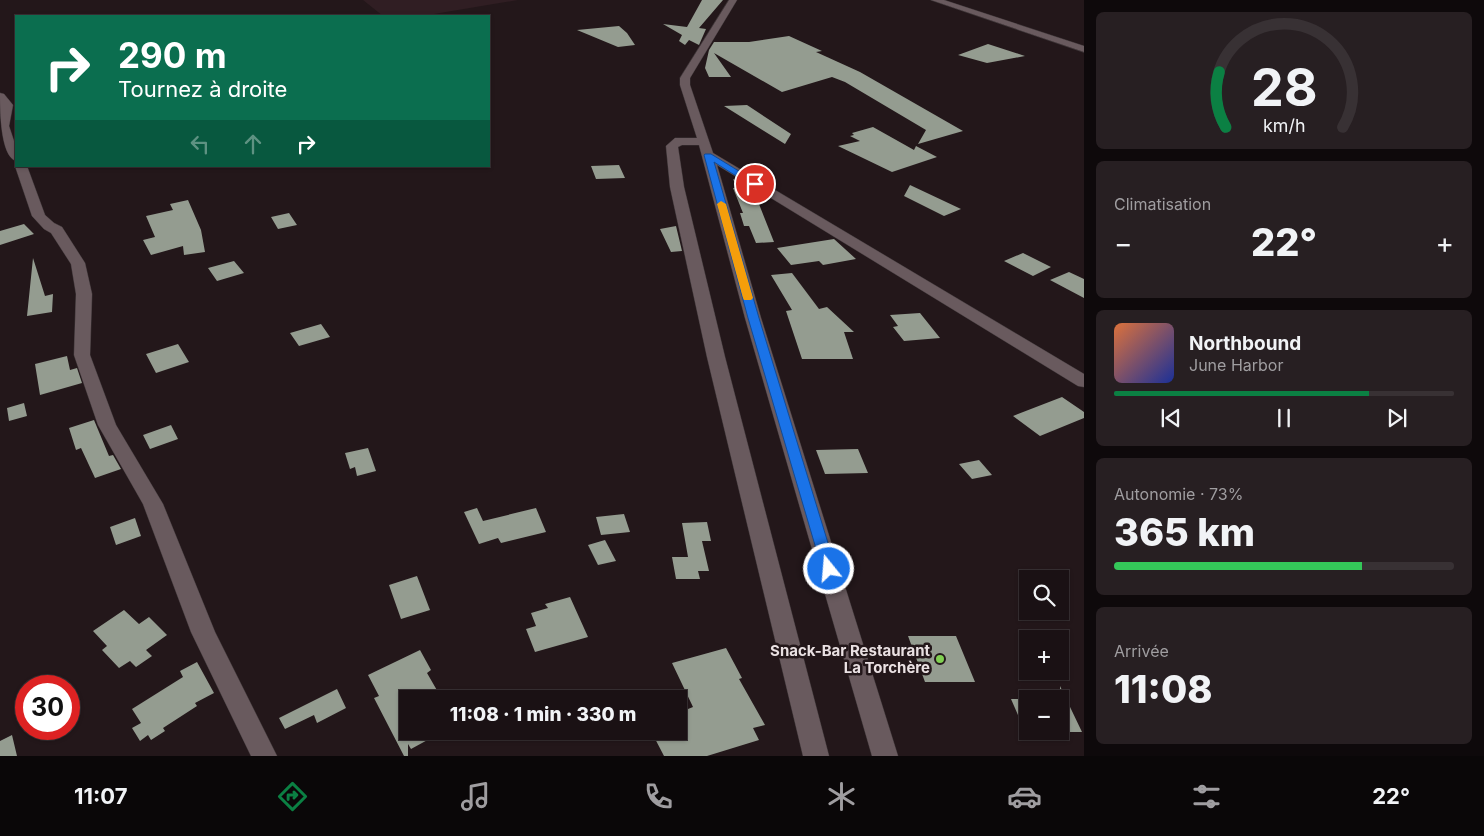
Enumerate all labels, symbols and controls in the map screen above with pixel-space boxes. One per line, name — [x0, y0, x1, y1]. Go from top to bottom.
text: 290 m — [118, 34, 227, 76]
icon: right — [35, 35, 100, 100]
text: 28 — [1251, 56, 1317, 119]
text: Tournez à droite — [118, 76, 287, 102]
text: km/h — [1263, 115, 1305, 136]
icon: left — [186, 130, 214, 158]
icon: ahead — [239, 130, 267, 158]
icon: right — [292, 130, 320, 158]
pin — [734, 163, 776, 205]
icon: arrive — [741, 170, 769, 198]
text: Climatisation — [1114, 194, 1211, 214]
text: 22° — [1251, 219, 1317, 265]
text: − — [1114, 226, 1133, 260]
text: + — [1435, 226, 1454, 260]
text: Northbound — [1189, 332, 1301, 355]
text: June Harbor — [1189, 355, 1283, 375]
icon: previous — [1157, 404, 1185, 432]
icon: pause — [1270, 404, 1298, 432]
icon: next — [1383, 404, 1411, 432]
text: Autonomie · 73% — [1114, 484, 1243, 504]
text: 365 km — [1114, 509, 1255, 555]
position arrow — [802, 542, 854, 594]
map controls — [1019, 570, 1069, 740]
button: search — [1019, 570, 1069, 620]
button: + — [1019, 630, 1069, 680]
place label: Snack-Bar Restaurant La Torchère — [770, 641, 931, 677]
text: Arrivée — [1114, 641, 1169, 661]
marker: Snack-Bar Restaurant La Torchère — [934, 653, 946, 665]
text: 11:08 — [1114, 666, 1212, 712]
speed limit sign: 30 — [15, 675, 80, 740]
button: − — [1019, 690, 1069, 740]
text: 11:08 · 1 min · 330 m — [450, 703, 636, 726]
icon: directions — [275, 779, 310, 814]
icon: music — [458, 779, 493, 814]
icon: phone — [641, 779, 676, 814]
icon: climate — [824, 779, 859, 814]
icon: car — [1007, 779, 1042, 814]
icon: filters — [1189, 779, 1224, 814]
text: 11:07 — [74, 783, 127, 809]
text: 22° — [1372, 783, 1410, 809]

